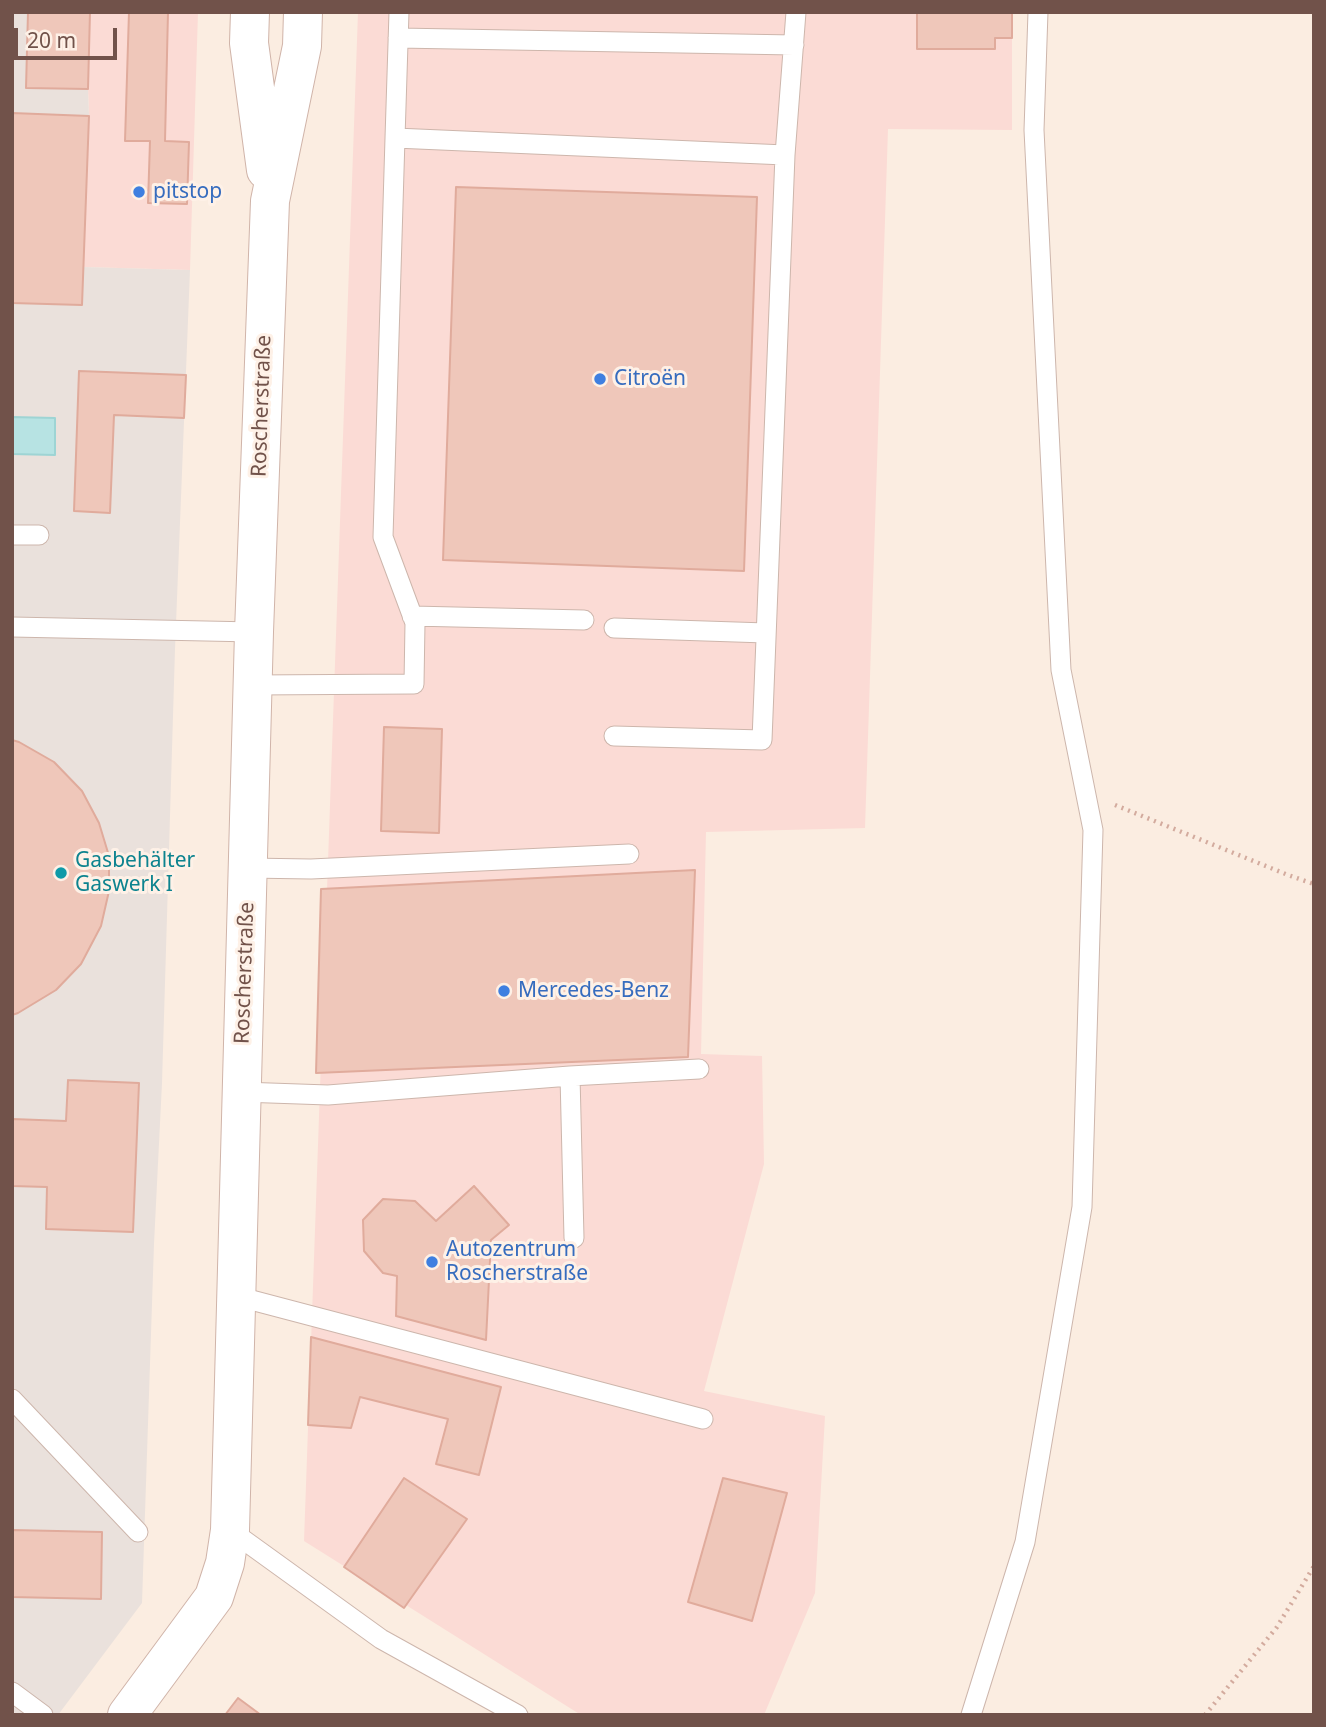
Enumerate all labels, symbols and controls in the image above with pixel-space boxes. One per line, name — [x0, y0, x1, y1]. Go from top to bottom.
scale bar — [18, 14, 121, 58]
text: 20 m — [27, 26, 76, 54]
place label: pitstop — [153, 179, 222, 205]
marker: pitstop — [131, 184, 147, 200]
street label: Roscherstraße — [247, 335, 277, 477]
place label: Citroën — [614, 366, 686, 392]
marker: Citroën — [592, 371, 608, 387]
place label: Gasbehälter Gaswerk I — [75, 848, 195, 898]
marker: Gasbehälter Gaswerk I — [53, 865, 69, 881]
street label: Roscherstraße — [230, 902, 260, 1044]
place label: Mercedes-Benz — [518, 978, 669, 1004]
marker: Mercedes-Benz — [496, 983, 512, 999]
place label: Autozentrum Roscherstraße — [446, 1237, 588, 1287]
marker: Autozentrum Roscherstraße — [424, 1254, 440, 1270]

